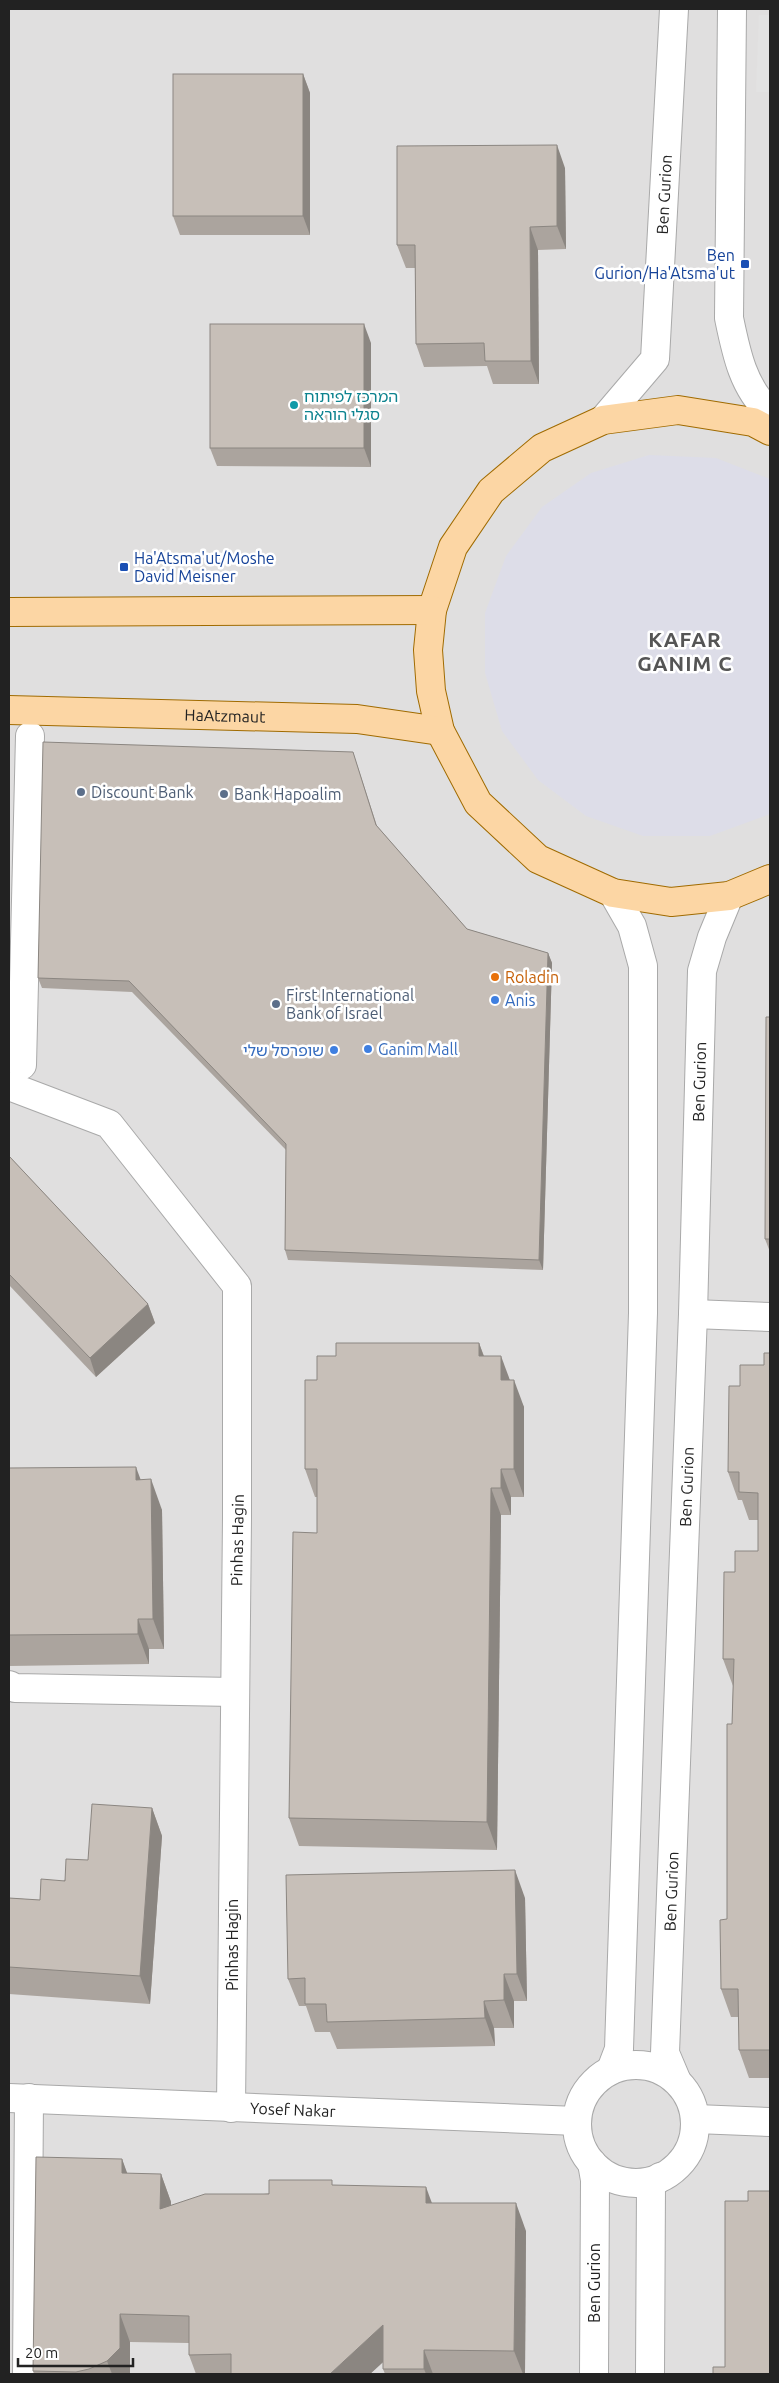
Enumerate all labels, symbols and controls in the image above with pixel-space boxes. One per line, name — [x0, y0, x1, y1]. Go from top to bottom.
street label: Ben Gurion — [653, 154, 675, 235]
place label: Ben Gurion/Ha'Atsma'ut — [594, 246, 736, 282]
marker: Ben Gurion/Ha'Atsma'ut — [739, 258, 751, 270]
place label: המרכז לפיתוח סגלי הוראה — [304, 387, 398, 423]
marker: המרכז לפיתוח סגלי הוראה — [288, 399, 300, 411]
place label: Ha'Atsma'ut/Moshe David Meisner — [134, 549, 275, 585]
marker: Ha'Atsma'ut/Moshe David Meisner — [118, 561, 130, 573]
district label: KAFAR GANIM C — [637, 627, 733, 675]
street label: HaAtzmaut — [184, 706, 266, 726]
place label: Discount Bank — [91, 783, 194, 801]
place label: Bank Hapoalim — [234, 785, 341, 803]
marker: Discount Bank — [75, 786, 87, 798]
marker: Bank Hapoalim — [218, 788, 230, 800]
place label: Roladin — [505, 968, 559, 986]
marker: Roladin — [489, 971, 501, 983]
place label: First International Bank of Israel — [286, 986, 414, 1022]
place label: Anis — [505, 991, 535, 1009]
marker: Anis — [489, 994, 501, 1006]
marker: First International Bank of Israel — [270, 998, 282, 1010]
place label: Ganim Mall — [378, 1040, 458, 1058]
place label: שופרסל שלי — [243, 1041, 324, 1059]
street label: Ben Gurion — [689, 1042, 709, 1122]
marker: Ganim Mall — [362, 1043, 374, 1055]
marker: שופרסל שלי — [328, 1044, 340, 1056]
street label: Ben Gurion — [676, 1446, 697, 1527]
street label: Pinhas Hagin — [227, 1494, 247, 1586]
street label: Ben Gurion — [661, 1851, 682, 1932]
street label: Pinhas Hagin — [223, 1899, 241, 1991]
street label: Yosef Nakar — [250, 2099, 336, 2120]
street label: Ben Gurion — [585, 2243, 603, 2323]
scale bar — [18, 2336, 132, 2368]
text: 20 m — [25, 2344, 58, 2361]

